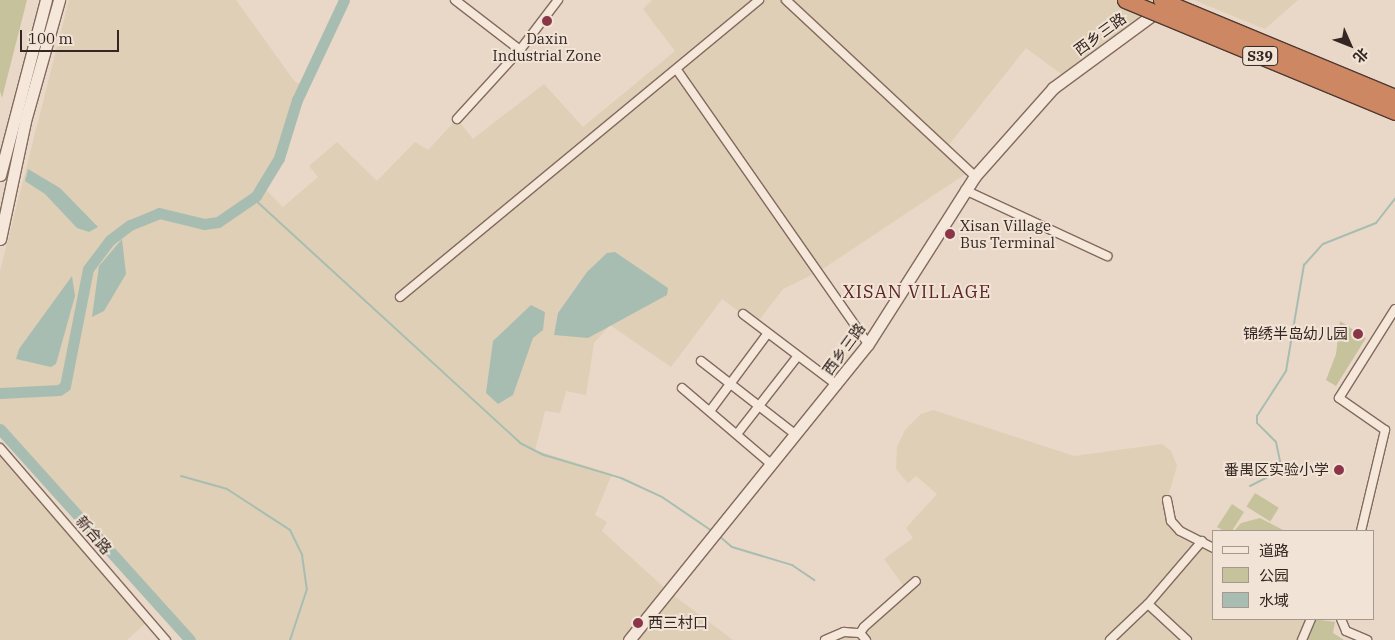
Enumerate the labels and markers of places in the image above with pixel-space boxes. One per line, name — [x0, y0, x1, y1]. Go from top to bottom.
marker: Daxin Industrial Zone — [541, 15, 553, 27]
place label: Daxin Industrial Zone — [493, 29, 601, 64]
place label: Xisan Village Bus Terminal — [960, 216, 1055, 251]
marker: Xisan Village Bus Terminal — [944, 228, 956, 240]
place label: 锦绣半岛幼儿园 — [1243, 325, 1348, 343]
marker: 锦绣半岛幼儿园 — [1352, 328, 1364, 340]
place label: 番禺区实验小学 — [1224, 461, 1329, 479]
marker: 番禺区实验小学 — [1333, 464, 1345, 476]
place label: 西三村口 — [648, 614, 708, 632]
marker: 西三村口 — [632, 617, 644, 629]

